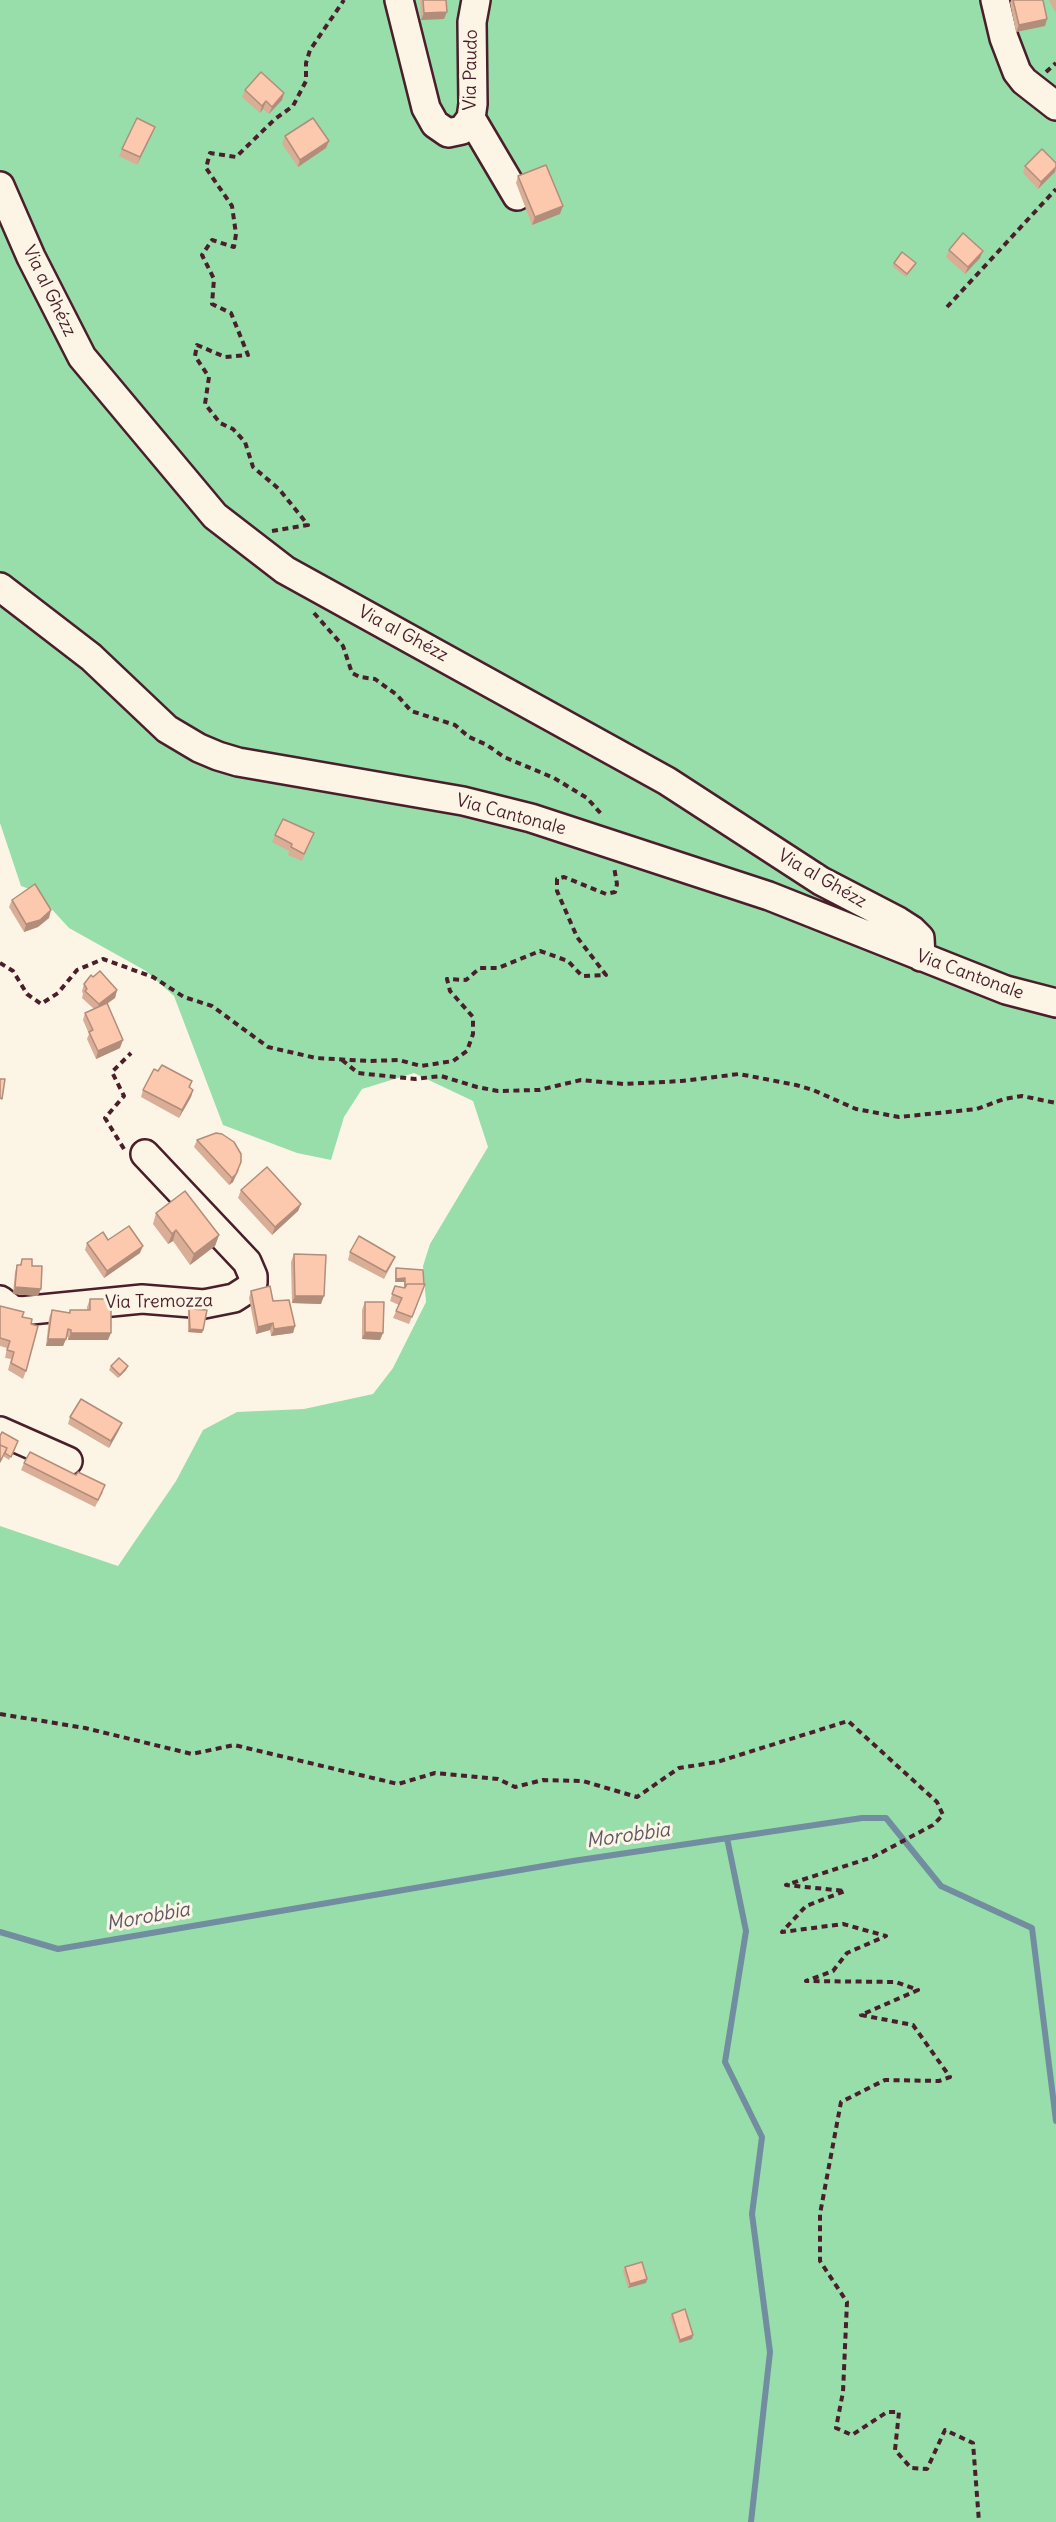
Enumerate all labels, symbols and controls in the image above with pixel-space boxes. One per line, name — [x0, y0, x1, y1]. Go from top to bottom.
street label: Via Paudo — [459, 29, 483, 111]
street label: Via al Ghézz — [18, 242, 80, 340]
street label: Via al Ghézz — [354, 601, 452, 667]
street label: Via Cantonale — [454, 790, 568, 840]
street label: Via al Ghézz — [774, 845, 870, 913]
street label: Via Cantonale — [913, 946, 1027, 1004]
street label: Via Tremozza — [105, 1290, 213, 1314]
water label: Morobbia — [584, 1818, 672, 1854]
water label: Morobbia — [104, 1898, 192, 1936]

